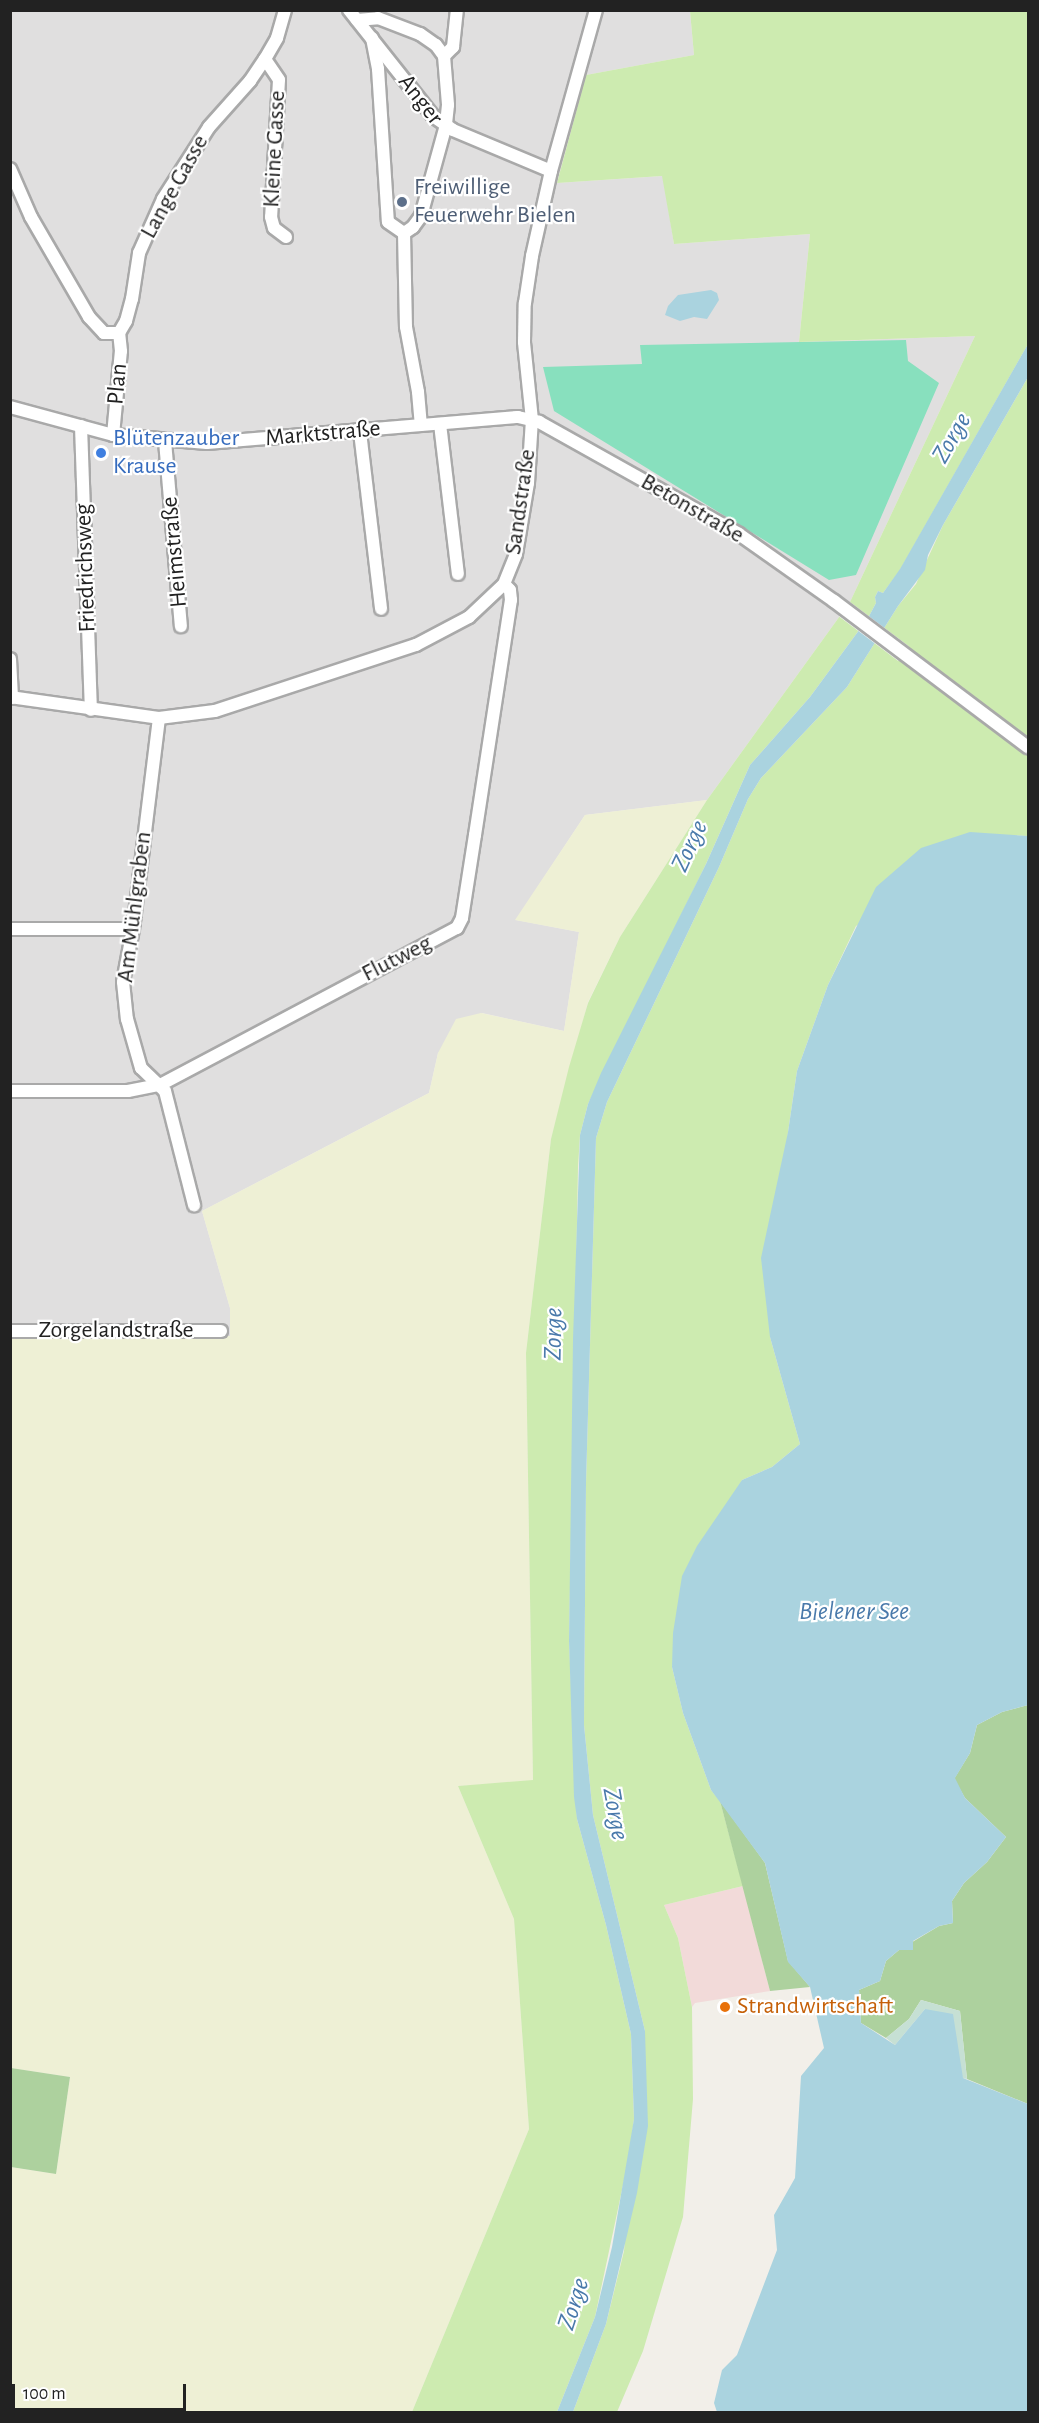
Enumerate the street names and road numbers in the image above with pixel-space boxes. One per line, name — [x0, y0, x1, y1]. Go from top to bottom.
street label: Anger — [391, 69, 449, 131]
street label: Kleine Gasse — [258, 90, 292, 208]
street label: Lange Gasse — [135, 130, 215, 244]
street label: Plan — [102, 362, 134, 406]
street label: Marktstraße — [264, 415, 382, 453]
street label: Sandstraße — [499, 448, 543, 556]
street label: Betonstraße — [635, 468, 749, 550]
street label: Heimstraße — [156, 495, 194, 609]
street label: Friedrichsweg — [69, 503, 103, 633]
street label: Am Mühlgraben — [111, 830, 159, 984]
street label: Flutweg — [357, 929, 437, 989]
street label: Zorgelandstraße — [38, 1317, 194, 1345]

